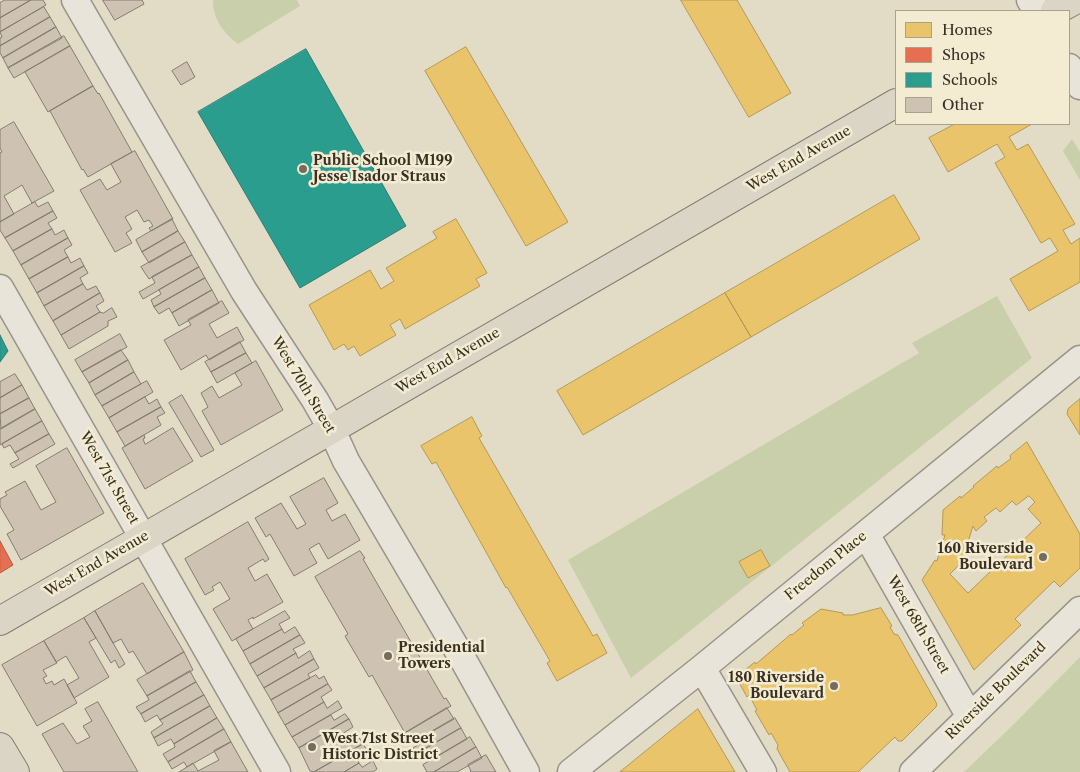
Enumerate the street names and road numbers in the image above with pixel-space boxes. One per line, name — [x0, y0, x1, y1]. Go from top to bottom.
street label: West End Avenue — [744, 122, 854, 196]
street label: West End Avenue — [393, 324, 503, 398]
street label: West 70th Street — [268, 334, 338, 436]
street label: West 71st Street — [76, 429, 142, 527]
street label: West End Avenue — [42, 527, 152, 601]
street label: Freedom Place — [782, 528, 870, 604]
street label: West 68th Street — [883, 573, 953, 677]
street label: Riverside Boulevard — [942, 639, 1050, 743]

